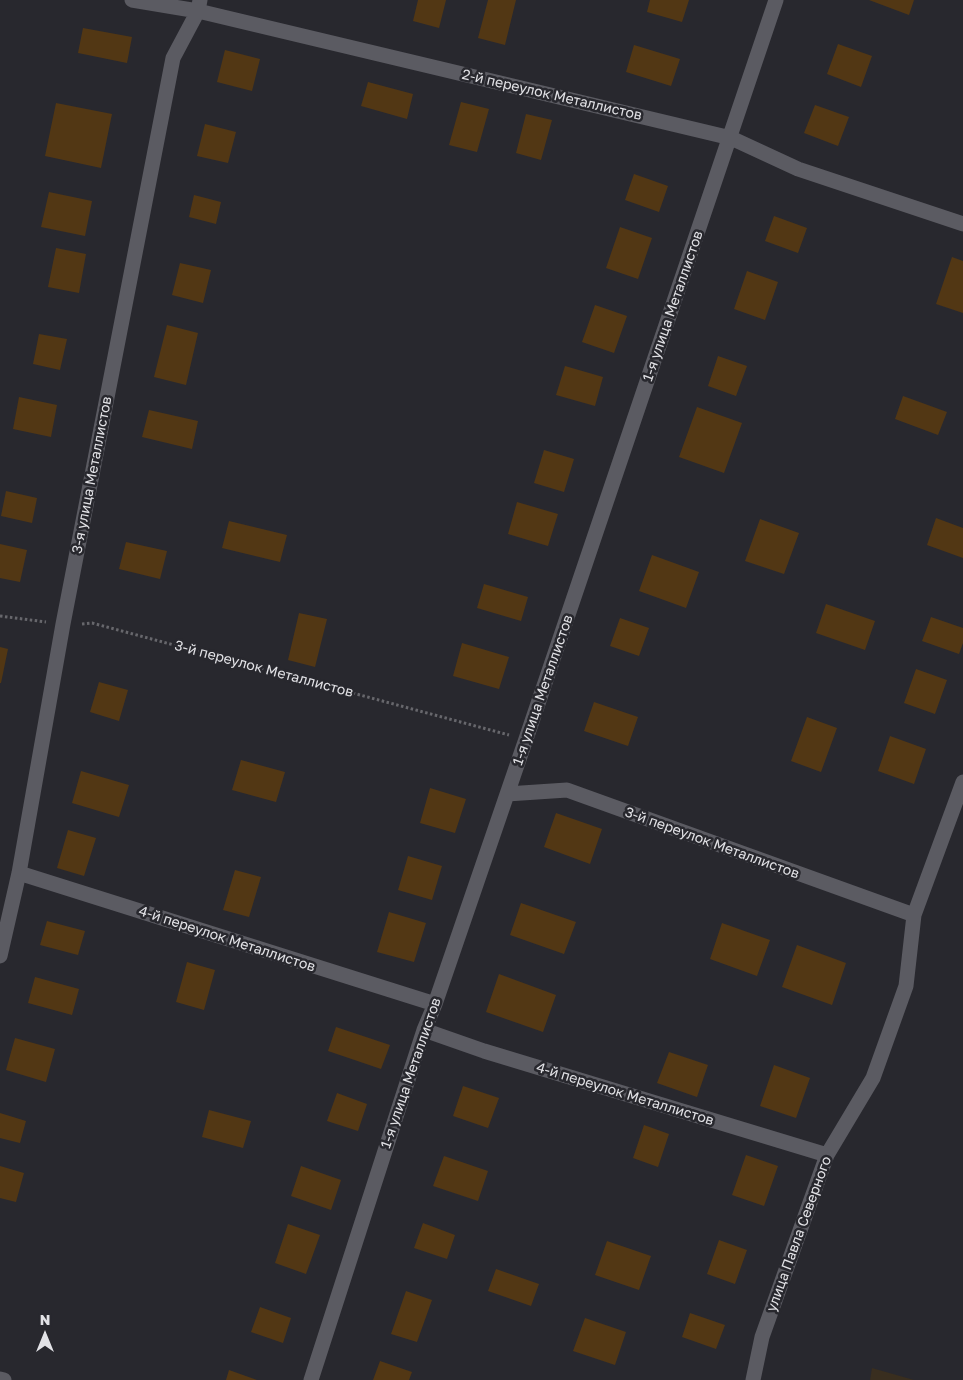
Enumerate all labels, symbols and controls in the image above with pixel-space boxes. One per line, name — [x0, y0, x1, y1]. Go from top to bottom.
street label: 2-й переулок Металлистов — [460, 66, 644, 124]
street label: 1-я улица Металлистов — [639, 228, 707, 384]
street label: 3-я улица Металлистов — [69, 395, 115, 555]
street label: 1-я улица Металлистов — [509, 612, 577, 768]
street label: 3-й переулок Металлистов — [173, 637, 355, 701]
street label: 3-й переулок Металлистов — [623, 804, 801, 882]
street label: 4-й переулок Металлистов — [137, 902, 317, 976]
street label: 1-я улица Металлистов — [377, 995, 445, 1151]
street label: 4-й переулок Металлистов — [534, 1059, 716, 1129]
street label: улица Павла Северного — [763, 1154, 835, 1314]
north arrow — [20, 1310, 70, 1360]
text: N — [40, 1311, 50, 1328]

